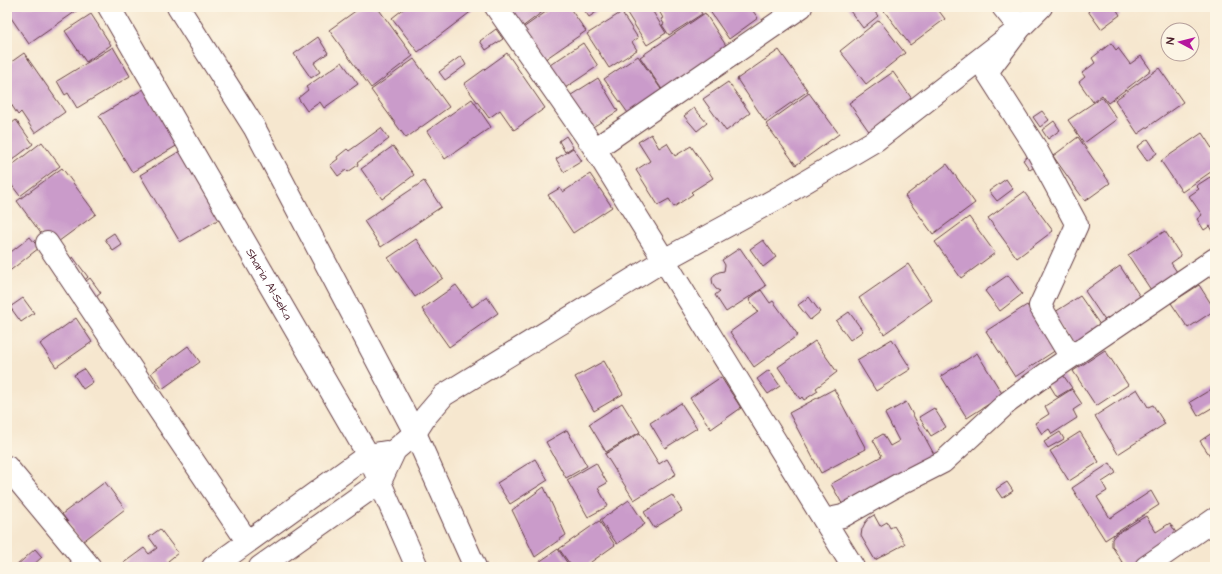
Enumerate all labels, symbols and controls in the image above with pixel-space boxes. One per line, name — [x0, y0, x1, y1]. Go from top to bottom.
north arrow — [1160, 22, 1200, 62]
text: N — [1163, 36, 1178, 45]
street label: Sharia Al-Seka — [242, 245, 297, 323]

